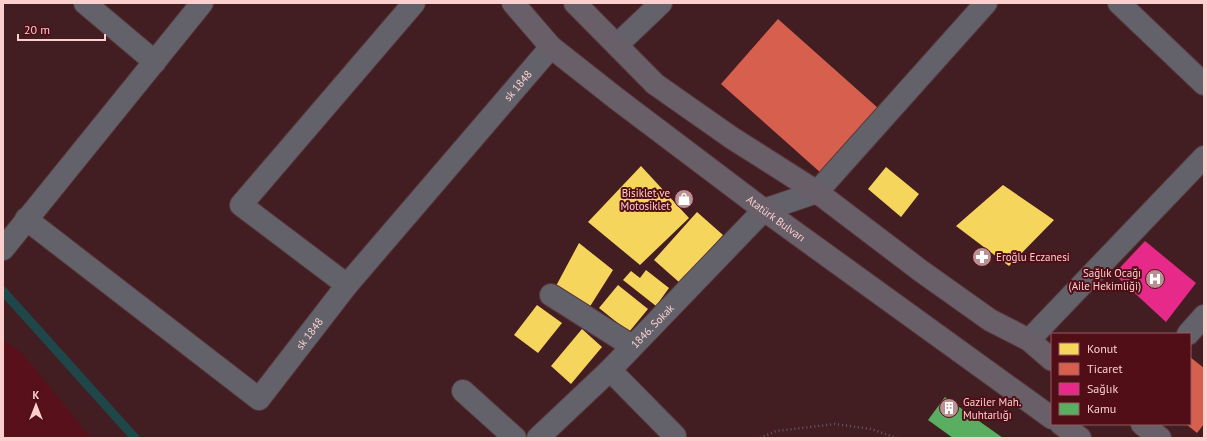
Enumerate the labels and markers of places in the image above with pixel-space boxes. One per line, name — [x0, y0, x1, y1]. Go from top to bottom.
place label: Bisiklet ve Motosiklet — [621, 186, 670, 213]
shop icon: Bisiklet ve Motosiklet — [673, 188, 695, 210]
pharmacy icon: Eroğlu Eczanesi — [971, 246, 993, 268]
place label: Eroğlu Eczanesi — [996, 250, 1070, 264]
place label: Sağlık Ocağı (Aile Hekimliği) — [1069, 266, 1141, 293]
hospital icon: Sağlık Ocağı (Aile Hekimliği) — [1144, 268, 1166, 290]
place label: Gaziler Mah. Muhtarlığı — [963, 395, 1021, 422]
building icon: Gaziler Mah. Muhtarlığı — [938, 397, 960, 419]

